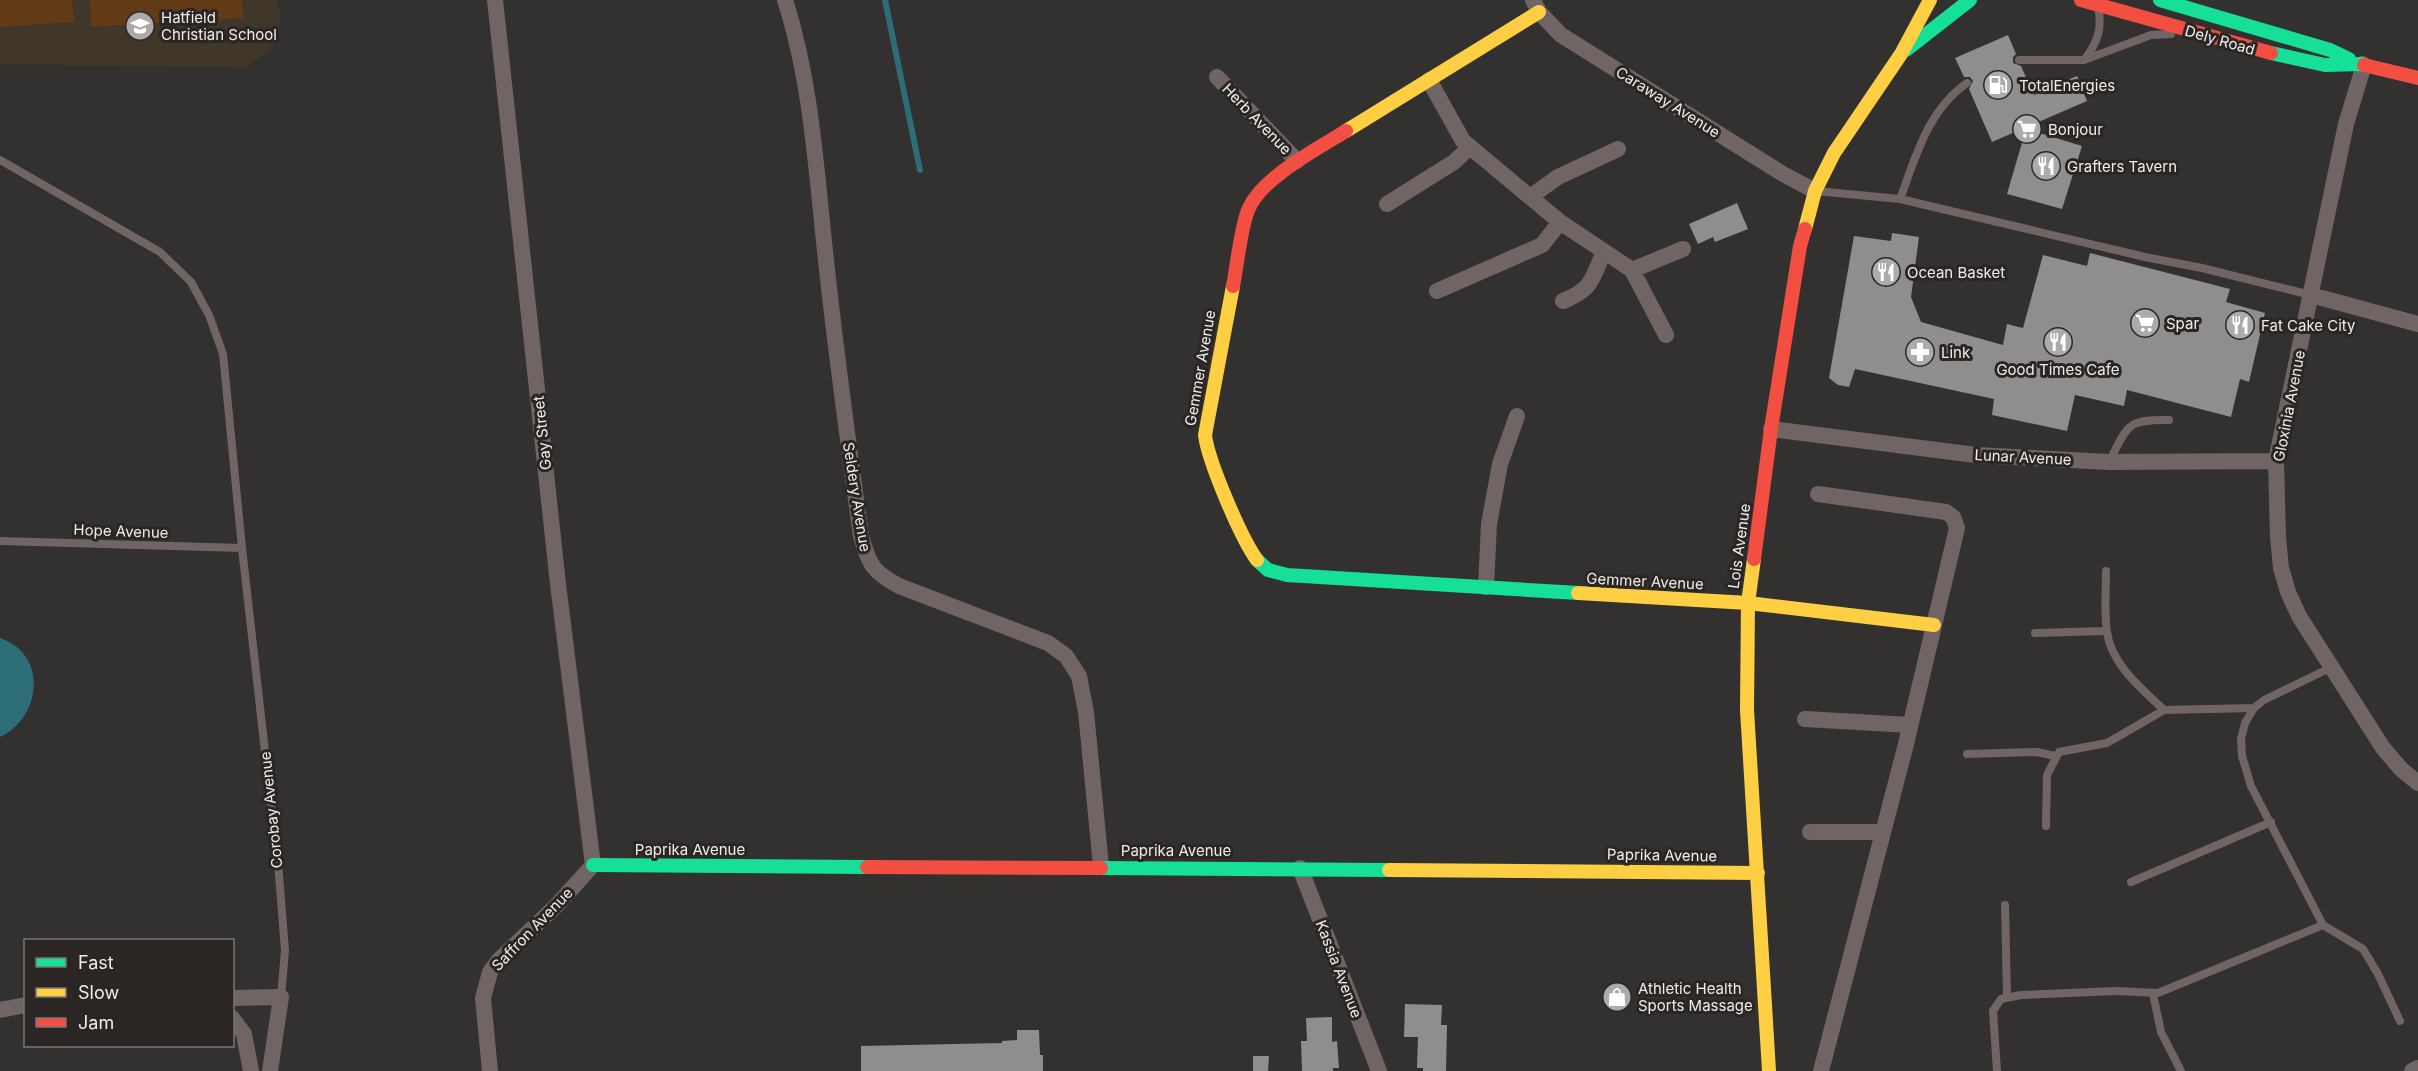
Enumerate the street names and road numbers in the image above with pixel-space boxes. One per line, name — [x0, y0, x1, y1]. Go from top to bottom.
street label: Dely Road — [2183, 21, 2257, 59]
street label: Caraway Avenue — [1612, 62, 1724, 142]
street label: Herb Avenue — [1218, 79, 1296, 159]
street label: Gemmer Avenue — [1180, 308, 1220, 428]
street label: Gloxinia Avenue — [2269, 349, 2309, 463]
street label: Gay Street — [529, 395, 555, 471]
street label: Seldery Avenue — [839, 441, 875, 553]
street label: Lunar Avenue — [1974, 445, 2072, 469]
street label: Lois Avenue — [1724, 502, 1754, 590]
street label: Hope Avenue — [73, 520, 169, 542]
street label: Gemmer Avenue — [1586, 568, 1704, 594]
street label: Corobay Avenue — [255, 751, 287, 869]
street label: Paprika Avenue — [635, 840, 745, 859]
street label: Paprika Avenue — [1121, 841, 1231, 860]
street label: Paprika Avenue — [1607, 845, 1717, 865]
street label: Saffron Avenue — [487, 883, 577, 975]
street label: Kassia Avenue — [1312, 917, 1366, 1021]

